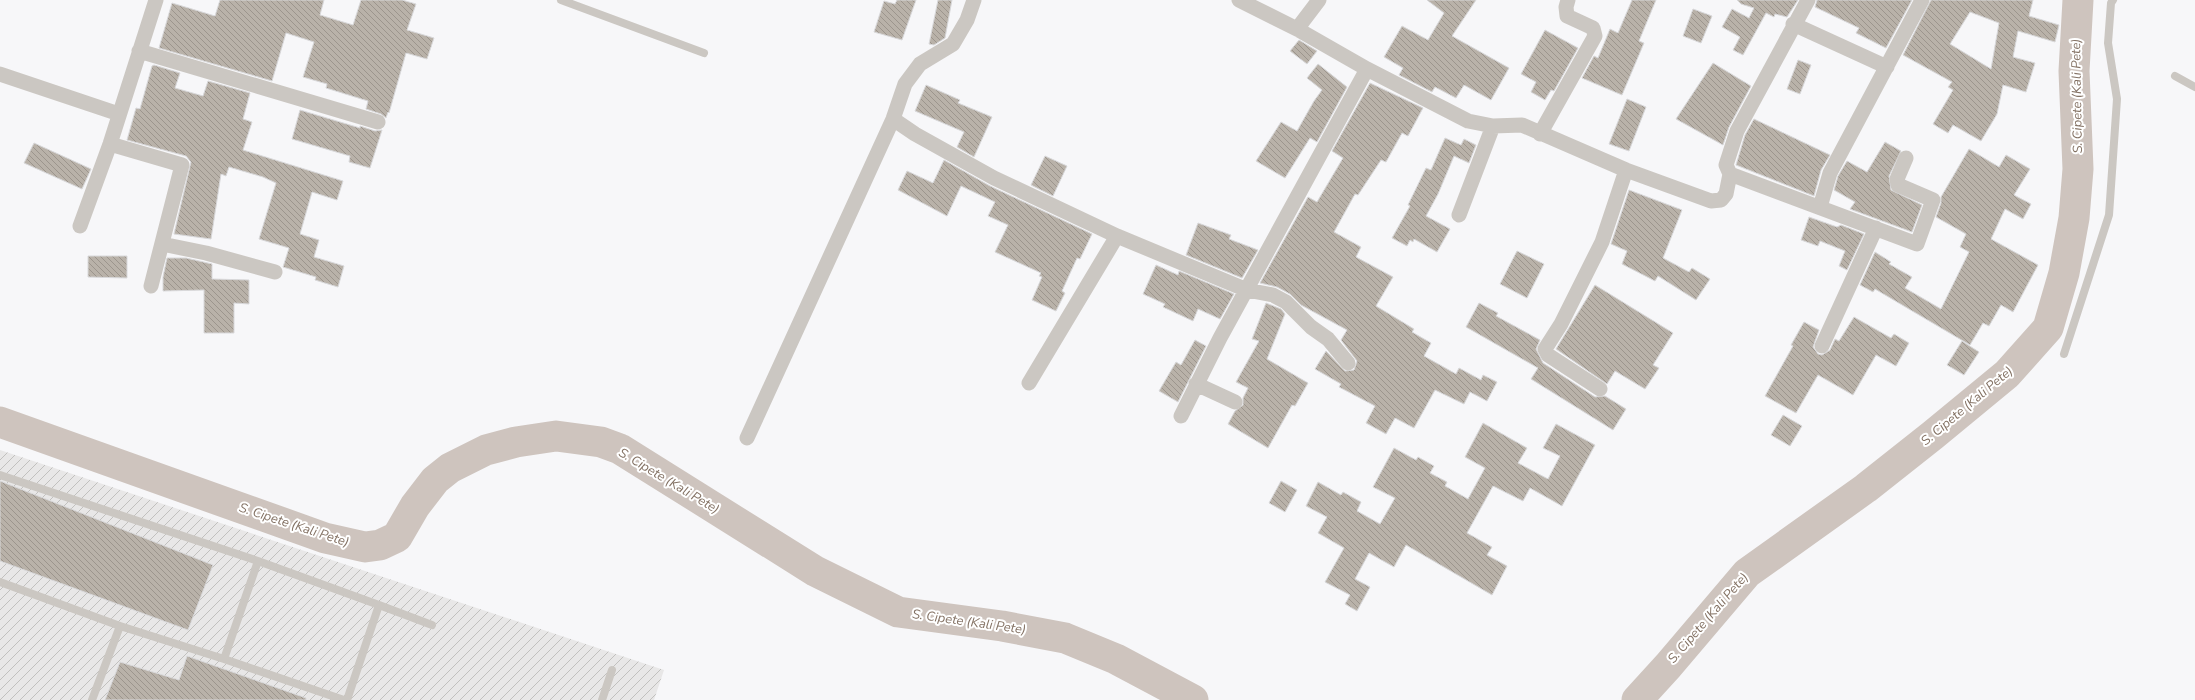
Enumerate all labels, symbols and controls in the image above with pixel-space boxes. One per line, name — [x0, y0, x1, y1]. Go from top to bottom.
water label: S. Cipete (Kali Pete) — [2067, 38, 2087, 154]
water label: S. Cipete (Kali Pete) — [1917, 362, 2017, 450]
water label: S. Cipete (Kali Pete) — [615, 444, 723, 518]
water label: S. Cipete (Kali Pete) — [237, 499, 351, 551]
water label: S. Cipete (Kali Pete) — [1664, 569, 1752, 667]
water label: S. Cipete (Kali Pete) — [911, 605, 1027, 639]

